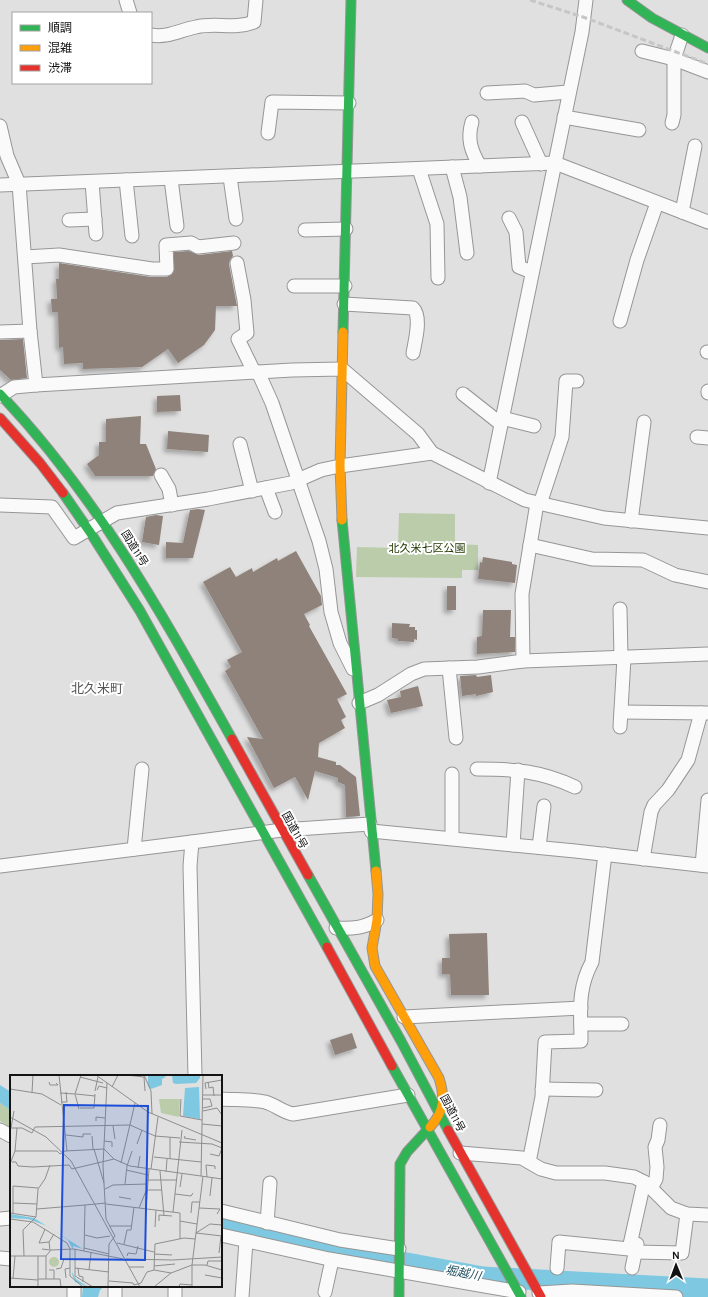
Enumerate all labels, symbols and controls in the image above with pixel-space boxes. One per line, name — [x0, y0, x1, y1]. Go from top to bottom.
legend — [12, 12, 152, 84]
text: 順調 — [48, 21, 72, 35]
text: 混雑 — [48, 41, 72, 55]
text: 渋滞 — [48, 61, 72, 75]
street label: 国道11号 — [118, 528, 151, 569]
park label: 北久米七区公園 — [389, 542, 466, 555]
district label: 北久米町 — [71, 681, 123, 696]
street label: 国道11号 — [279, 809, 310, 851]
inset map — [10, 1075, 222, 1287]
street label: 国道11号 — [437, 1092, 468, 1134]
north arrow — [656, 1245, 696, 1285]
text: N — [672, 1249, 680, 1262]
water label: 堀越川 — [444, 1263, 484, 1284]

